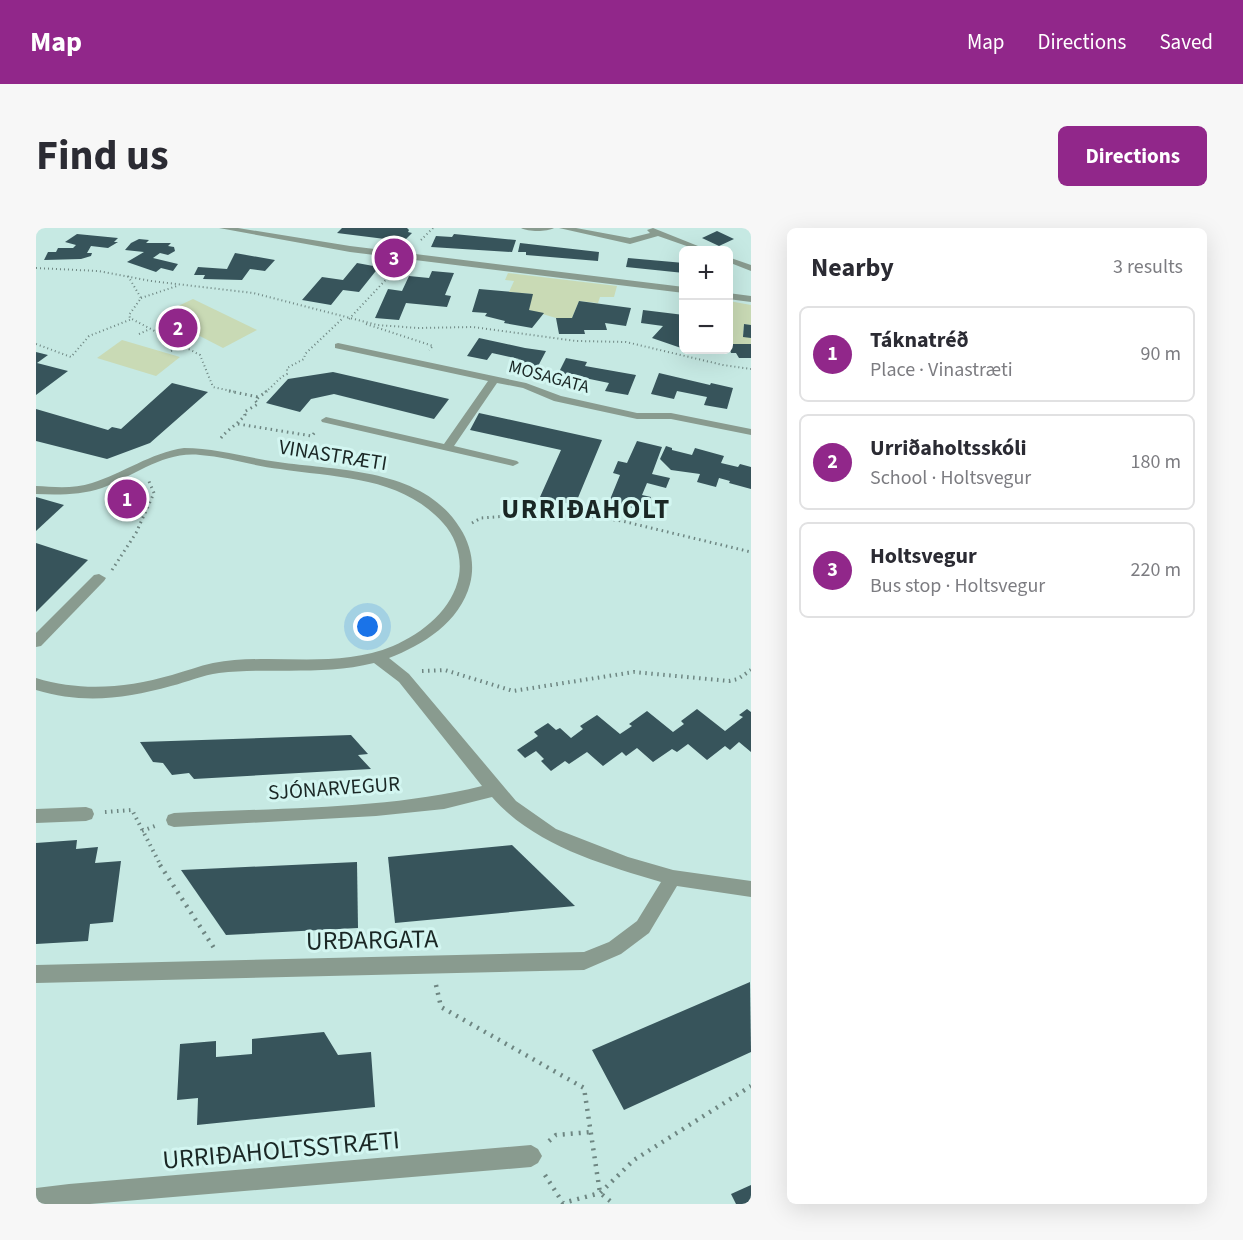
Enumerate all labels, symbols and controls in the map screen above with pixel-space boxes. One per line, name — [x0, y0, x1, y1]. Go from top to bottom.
text: Map — [30, 22, 82, 62]
text: Map — [967, 27, 1005, 57]
text: Directions — [1038, 27, 1126, 57]
text: Saved — [1159, 27, 1213, 57]
text: Find us — [36, 126, 169, 186]
button: Directions — [1058, 126, 1207, 186]
pin: 3 — [374, 236, 414, 280]
map controls — [679, 246, 733, 354]
button: + — [679, 246, 733, 300]
text: Nearby — [811, 249, 894, 286]
text: 3 results — [1113, 253, 1183, 281]
button: − — [679, 300, 733, 354]
pin: 2 — [158, 306, 198, 350]
text: Táknatréð — [870, 324, 969, 356]
text: 1 — [827, 340, 838, 368]
text: 90 m — [1141, 340, 1181, 368]
street label: MOSAGATA — [506, 354, 592, 400]
text: Place · Vinastræti — [870, 356, 1013, 384]
street label: VINASTRÆTI — [277, 432, 389, 478]
text: Urriðaholtsskóli — [870, 432, 1027, 464]
text: 2 — [827, 448, 838, 476]
text: 180 m — [1131, 448, 1181, 476]
text: School · Holtsvegur — [870, 464, 1031, 492]
pin: 1 — [108, 476, 146, 522]
district label: URRIÐAHOLT — [501, 490, 671, 529]
text: Holtsvegur — [870, 540, 977, 572]
text: 3 — [827, 556, 838, 584]
text: 220 m — [1131, 556, 1181, 584]
text: Bus stop · Holtsvegur — [870, 572, 1045, 600]
your location — [353, 612, 382, 641]
street label: SJÓNARVEGUR — [267, 768, 401, 808]
street label: URÐARGATA — [305, 920, 439, 960]
street label: URRIÐAHOLTSSTRÆTI — [161, 1121, 401, 1179]

